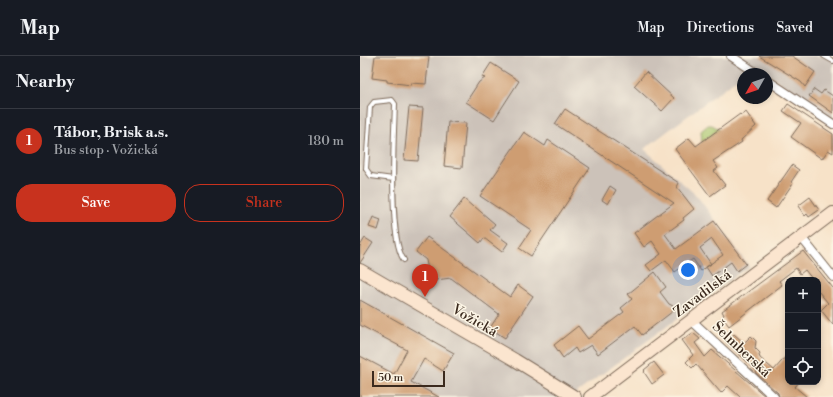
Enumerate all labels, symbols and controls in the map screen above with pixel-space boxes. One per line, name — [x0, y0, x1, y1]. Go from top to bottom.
text: Map — [20, 16, 60, 40]
text: Map — [637, 19, 665, 37]
text: Directions — [687, 19, 754, 37]
text: Saved — [776, 19, 813, 37]
north arrow — [737, 68, 773, 104]
text: Nearby — [16, 71, 75, 93]
text: Tábor, Brisk a.s. — [54, 123, 168, 142]
text: 1 — [26, 133, 32, 149]
text: 180 m — [308, 133, 344, 149]
text: Bus stop · Vožická — [54, 142, 158, 158]
button: Save — [16, 184, 176, 222]
button: Share — [184, 184, 344, 222]
your location — [678, 260, 698, 280]
pin: 1 — [412, 264, 438, 297]
street label: Zavadilská — [670, 266, 736, 321]
map controls — [785, 277, 821, 385]
button: + — [785, 277, 821, 313]
street label: Vožická — [448, 300, 501, 342]
button: − — [785, 313, 821, 349]
street label: Šelmberská — [708, 317, 776, 382]
button: locate — [785, 349, 821, 385]
scale bar — [372, 369, 445, 388]
text: 50 m — [378, 371, 403, 385]

